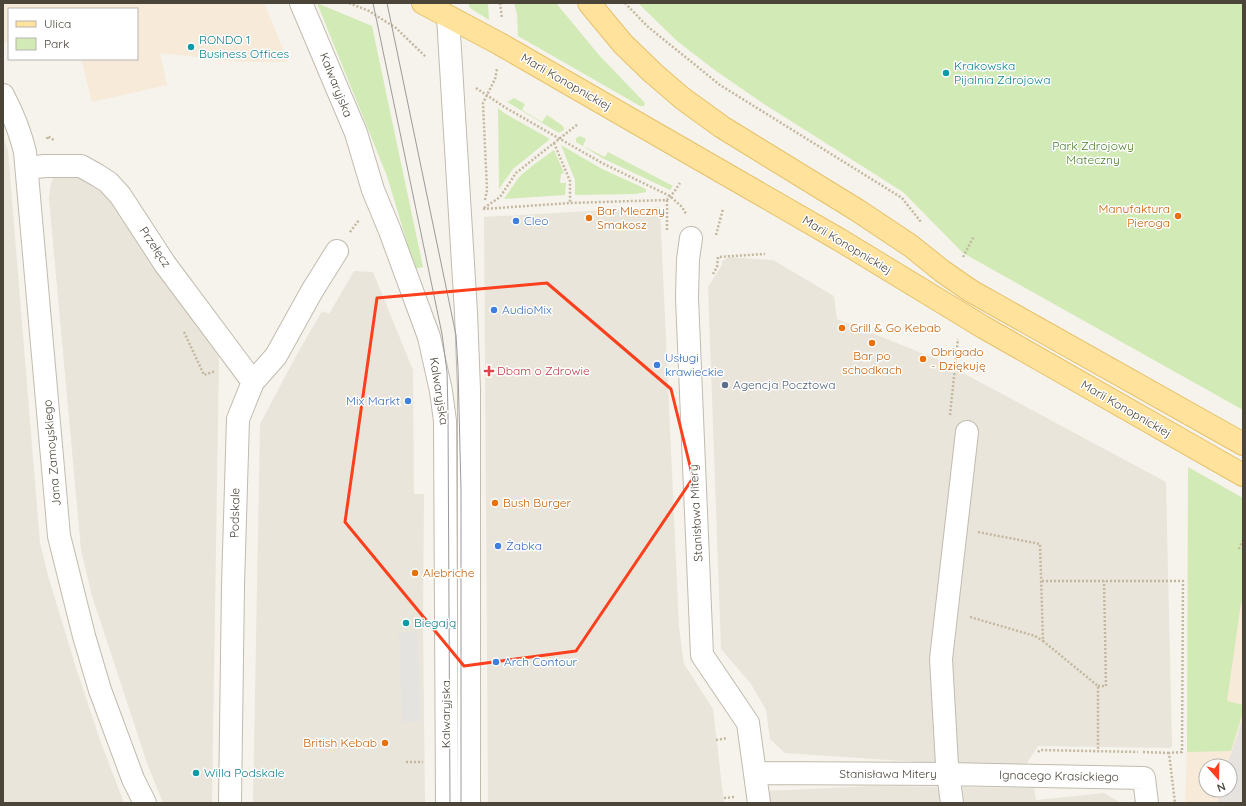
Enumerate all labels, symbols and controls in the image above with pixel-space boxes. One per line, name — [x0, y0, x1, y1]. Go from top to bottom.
legend — [8, 8, 138, 60]
text: Ulica — [44, 16, 71, 31]
place label: RONDO 1 Business Offices — [199, 32, 289, 61]
text: Park — [44, 36, 69, 51]
marker: RONDO 1 Business Offices — [186, 42, 196, 52]
street label: Kalwaryjska — [317, 50, 356, 119]
street label: Marii Konopnickiej — [519, 50, 614, 113]
place label: Krakowska Pijalnia Zdrojowa — [954, 58, 1050, 87]
marker: Krakowska Pijalnia Zdrojowa — [941, 68, 951, 78]
park label: Park Zdrojowy Mateczny — [1052, 138, 1134, 167]
place label: Manufaktura Pieroga — [1098, 201, 1170, 230]
place label: Bar Mleczny Smakosz — [597, 203, 665, 232]
marker: Manufaktura Pieroga — [1173, 211, 1183, 221]
street label: Marii Konopnickiej — [800, 212, 895, 277]
place label: Cleo — [524, 213, 549, 228]
marker: Bar Mleczny Smakosz — [584, 213, 594, 223]
marker: Cleo — [511, 216, 521, 226]
street label: Przełęcz — [136, 224, 175, 270]
place label: AudioMix — [502, 302, 552, 317]
marker: AudioMix — [489, 305, 499, 315]
place label: Grill & Go Kebab — [850, 320, 941, 335]
marker: Grill & Go Kebab — [837, 323, 847, 333]
marker: Bar po schodkach — [867, 338, 877, 348]
place label: Obrigado - Dziękuję — [931, 344, 986, 373]
place label: Bar po schodkach — [842, 348, 902, 377]
place label: Usługi krawieckie — [665, 350, 724, 379]
marker: Obrigado - Dziękuję — [918, 354, 928, 364]
street label: Kalwaryjska — [427, 356, 452, 426]
marker: Usługi krawieckie — [652, 360, 662, 370]
place label: Dbam o Zdrowie — [497, 363, 590, 378]
marker: Dbam o Zdrowie — [484, 366, 494, 376]
place label: Agencja Pocztowa — [733, 377, 836, 392]
street label: Marii Konopnickiej — [1079, 377, 1174, 440]
marker: Agencja Pocztowa — [720, 380, 730, 390]
place label: Mix Markt — [346, 393, 400, 408]
marker: Mix Markt — [403, 396, 413, 406]
street label: Jana Zamoyskiego — [39, 399, 64, 507]
street label: Stanisława Mitery — [685, 464, 706, 562]
street label: Podskale — [227, 488, 242, 538]
place label: Bush Burger — [503, 495, 571, 510]
marker: Bush Burger — [490, 498, 500, 508]
place label: Żabka — [506, 538, 542, 553]
marker: Żabka — [493, 541, 503, 551]
place label: Alebriche — [423, 565, 475, 580]
marker: Alebriche — [410, 568, 420, 578]
place label: Biegają — [414, 615, 456, 630]
marker: Biegają — [401, 618, 411, 628]
place label: Arch Contour — [504, 654, 578, 669]
marker: Arch Contour — [491, 657, 501, 667]
street label: Kalwaryjska — [438, 680, 453, 748]
place label: British Kebab — [303, 735, 377, 750]
marker: British Kebab — [380, 738, 390, 748]
north arrow — [1198, 758, 1238, 798]
place label: Willa Podskale — [204, 765, 285, 780]
street label: Stanisława Mitery — [839, 766, 937, 781]
street label: Ignacego Krasickiego — [999, 767, 1119, 784]
marker: Willa Podskale — [191, 768, 201, 778]
text: N — [1215, 779, 1228, 795]

